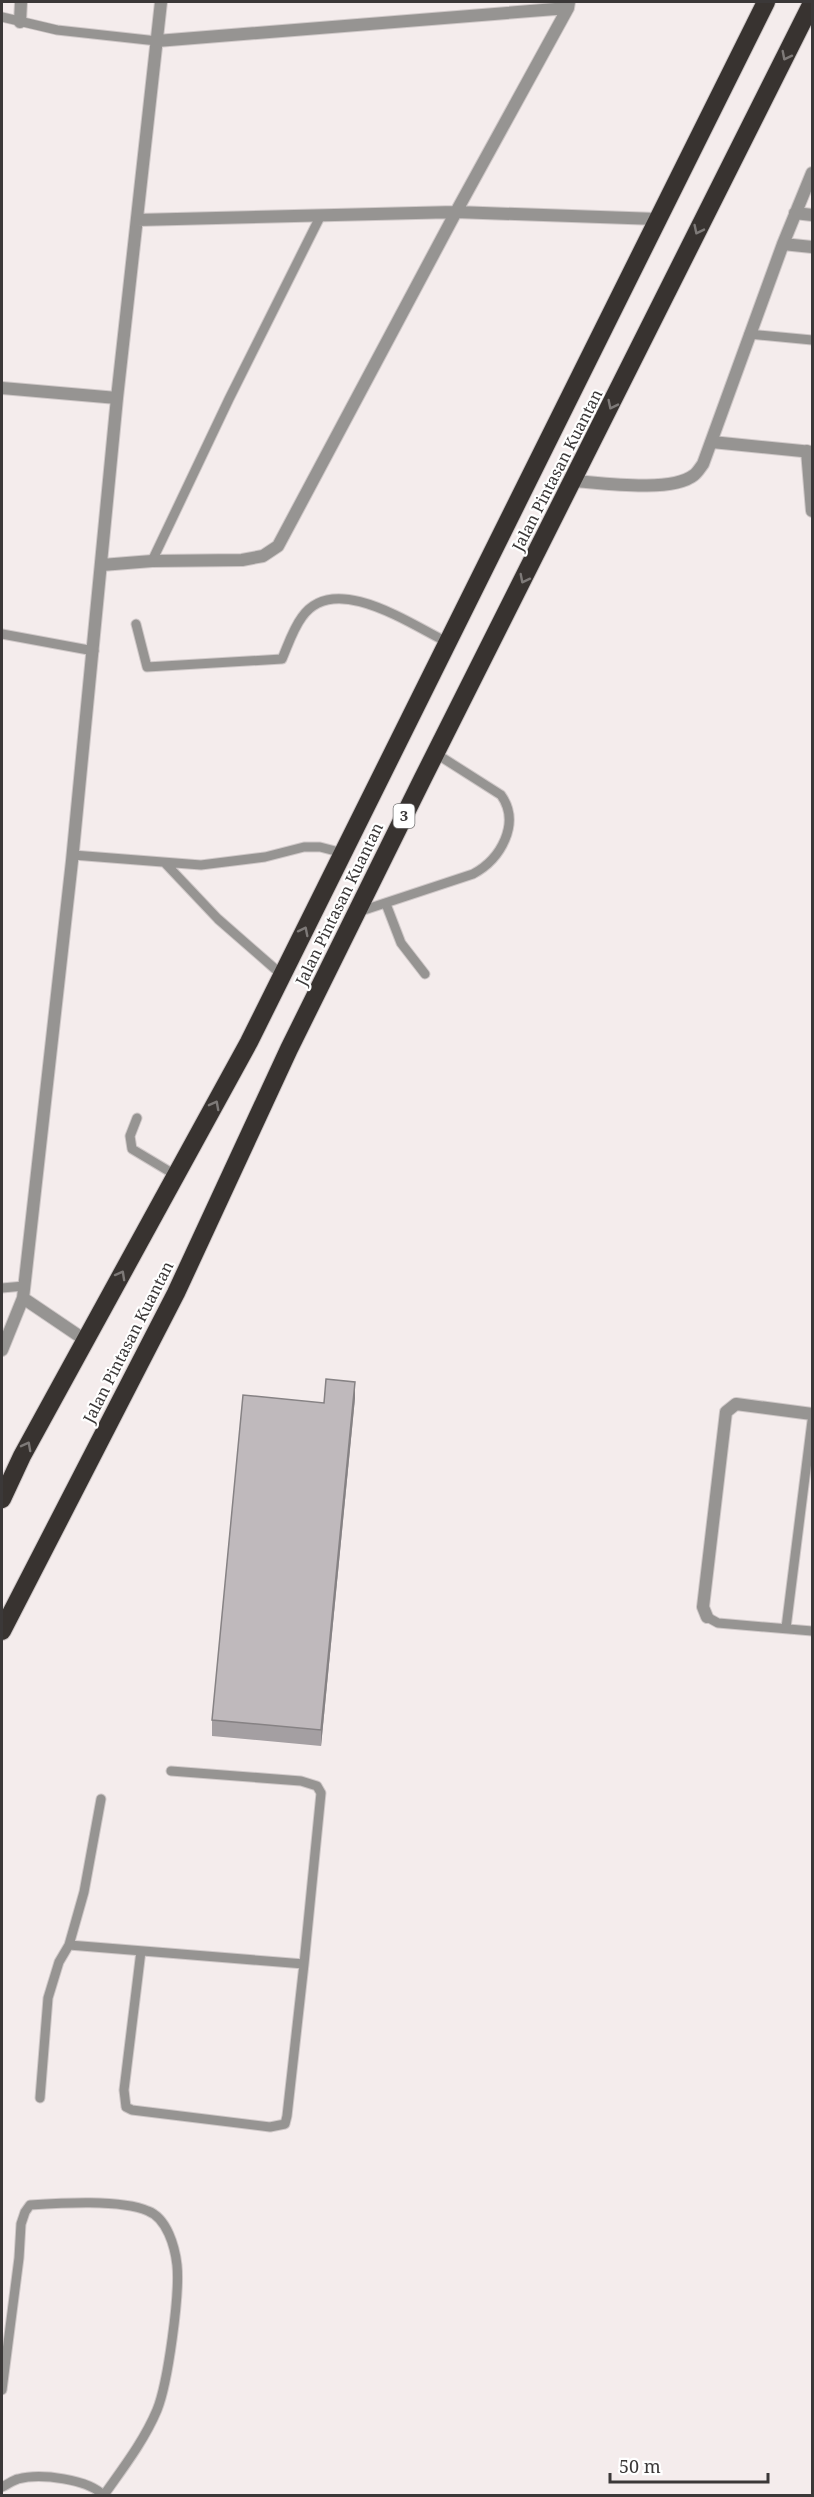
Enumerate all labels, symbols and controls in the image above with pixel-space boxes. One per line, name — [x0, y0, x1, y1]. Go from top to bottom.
one-way arrow — [782, 49, 793, 60]
one-way arrow — [694, 223, 706, 234]
street label: Jalan Pintasan Kuantan — [506, 385, 607, 556]
one-way arrow — [608, 398, 619, 409]
one-way arrow — [520, 572, 531, 583]
road number: 3 — [394, 804, 414, 828]
street label: Jalan Pintasan Kuantan — [289, 819, 388, 990]
one-way arrow — [297, 927, 308, 938]
one-way arrow — [208, 1100, 219, 1111]
street label: Jalan Pintasan Kuantan — [77, 1257, 178, 1428]
one-way arrow — [114, 1271, 125, 1282]
one-way arrow — [20, 1442, 31, 1453]
scale bar — [610, 2446, 768, 2484]
text: 50 m — [619, 2454, 661, 2478]

